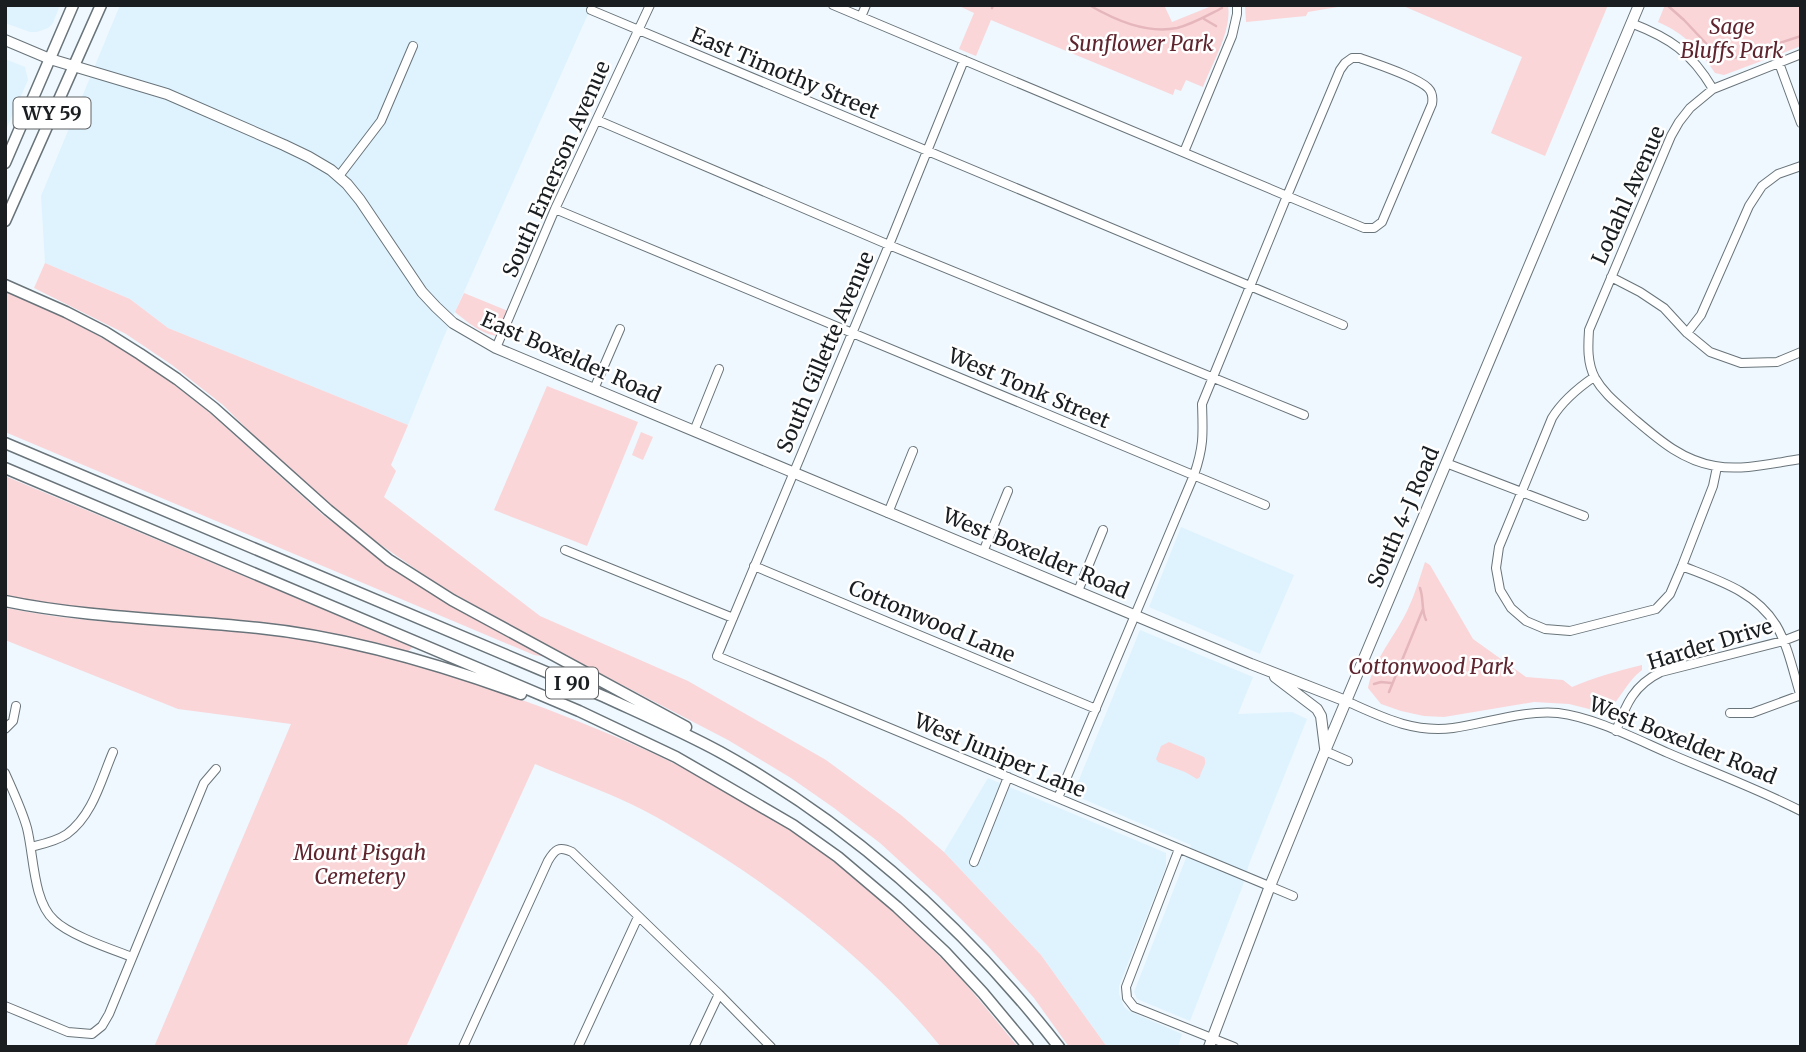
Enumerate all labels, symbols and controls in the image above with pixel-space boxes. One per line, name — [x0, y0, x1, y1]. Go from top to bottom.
park label: Sage Bluffs Park — [1680, 13, 1784, 64]
street label: East Timothy Street — [687, 21, 883, 125]
park label: Sunflower Park — [1068, 30, 1214, 57]
street label: South Emerson Avenue — [496, 56, 616, 281]
road number: WY 59 — [14, 97, 90, 128]
street label: Lodahl Avenue — [1585, 121, 1671, 269]
street label: South Gillette Avenue — [770, 247, 880, 457]
street label: East Boxelder Road — [477, 305, 665, 409]
street label: West Tonk Street — [943, 341, 1114, 434]
street label: South 4-J Road — [1361, 442, 1445, 592]
street label: West Boxelder Road — [938, 501, 1134, 605]
street label: Cottonwood Lane — [845, 574, 1019, 668]
street label: Harder Drive — [1644, 612, 1776, 676]
park label: Cottonwood Park — [1348, 653, 1514, 680]
road number: I 90 — [546, 668, 598, 698]
street label: West Boxelder Road — [1584, 690, 1781, 790]
street label: West Juniper Lane — [909, 706, 1090, 803]
park label: Mount Pisgah Cemetery — [293, 839, 426, 890]

